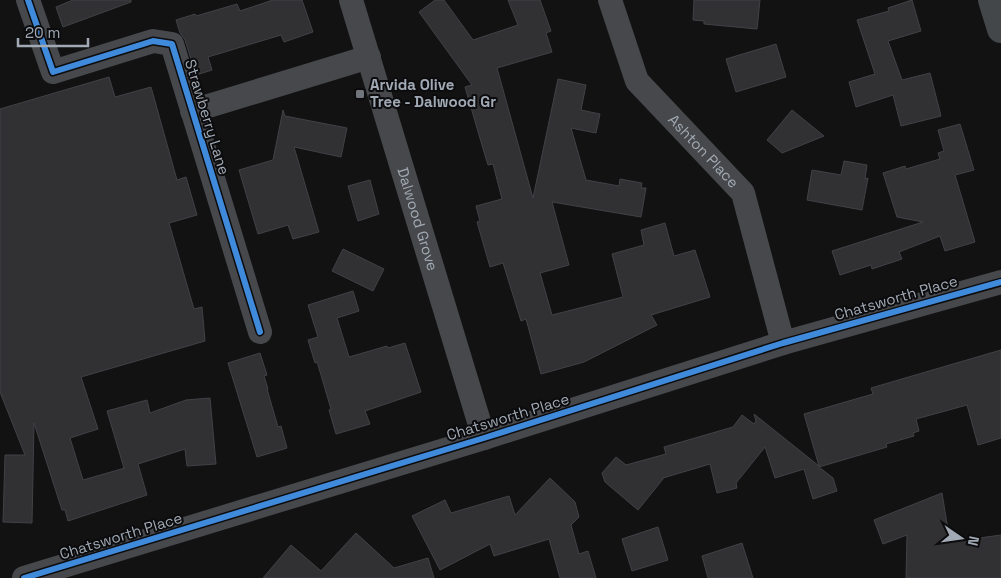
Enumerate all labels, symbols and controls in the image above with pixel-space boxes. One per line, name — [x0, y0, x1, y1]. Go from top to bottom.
scale bar — [18, 15, 88, 47]
text: 20 m — [25, 23, 60, 42]
street label: Strawberry Lane — [181, 57, 234, 177]
place label: Arvida Olive Tree - Dalwood Gr — [370, 75, 496, 111]
marker: Arvida Olive Tree - Dalwood Gr — [354, 88, 366, 100]
street label: Ashton Place — [664, 110, 743, 192]
street label: Dalwood Grove — [393, 165, 443, 273]
street label: Chatsworth Place — [832, 271, 960, 324]
street label: Chatsworth Place — [444, 389, 572, 444]
street label: Chatsworth Place — [57, 508, 185, 563]
north arrow — [936, 513, 986, 563]
text: N — [964, 534, 983, 548]

